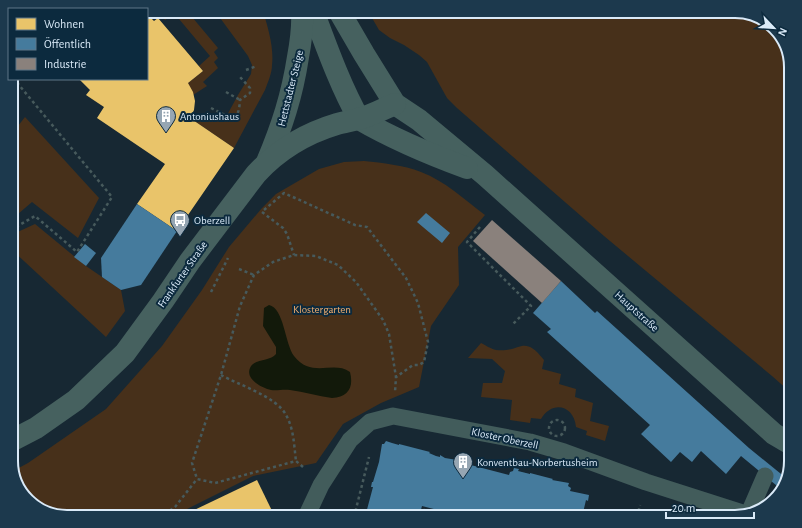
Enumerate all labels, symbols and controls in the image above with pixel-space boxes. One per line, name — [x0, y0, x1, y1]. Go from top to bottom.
legend — [8, 8, 148, 80]
north arrow — [754, 8, 794, 48]
text: Wohnen — [44, 18, 84, 30]
text: N — [776, 26, 789, 38]
text: Öffentlich — [44, 37, 91, 50]
street label: Hettstadter Steige — [276, 49, 305, 127]
text: Industrie — [44, 58, 86, 70]
building icon: Antoniushaus — [155, 105, 177, 133]
place label: Antoniushaus — [180, 111, 239, 122]
bus stop icon: Oberzell — [169, 209, 191, 237]
place label: Oberzell — [194, 215, 230, 226]
street label: Frankfurter Straße — [156, 239, 209, 309]
street label: Hauptstraße — [613, 289, 661, 334]
park label: Klostergarten — [293, 304, 351, 315]
street label: Kloster Oberzell — [470, 426, 539, 451]
building icon: Konventbau-Norbertusheim — [452, 451, 474, 479]
place label: Konventbau-Norbertusheim — [477, 457, 598, 468]
scale bar — [666, 494, 754, 520]
text: 20 m — [672, 502, 695, 514]

